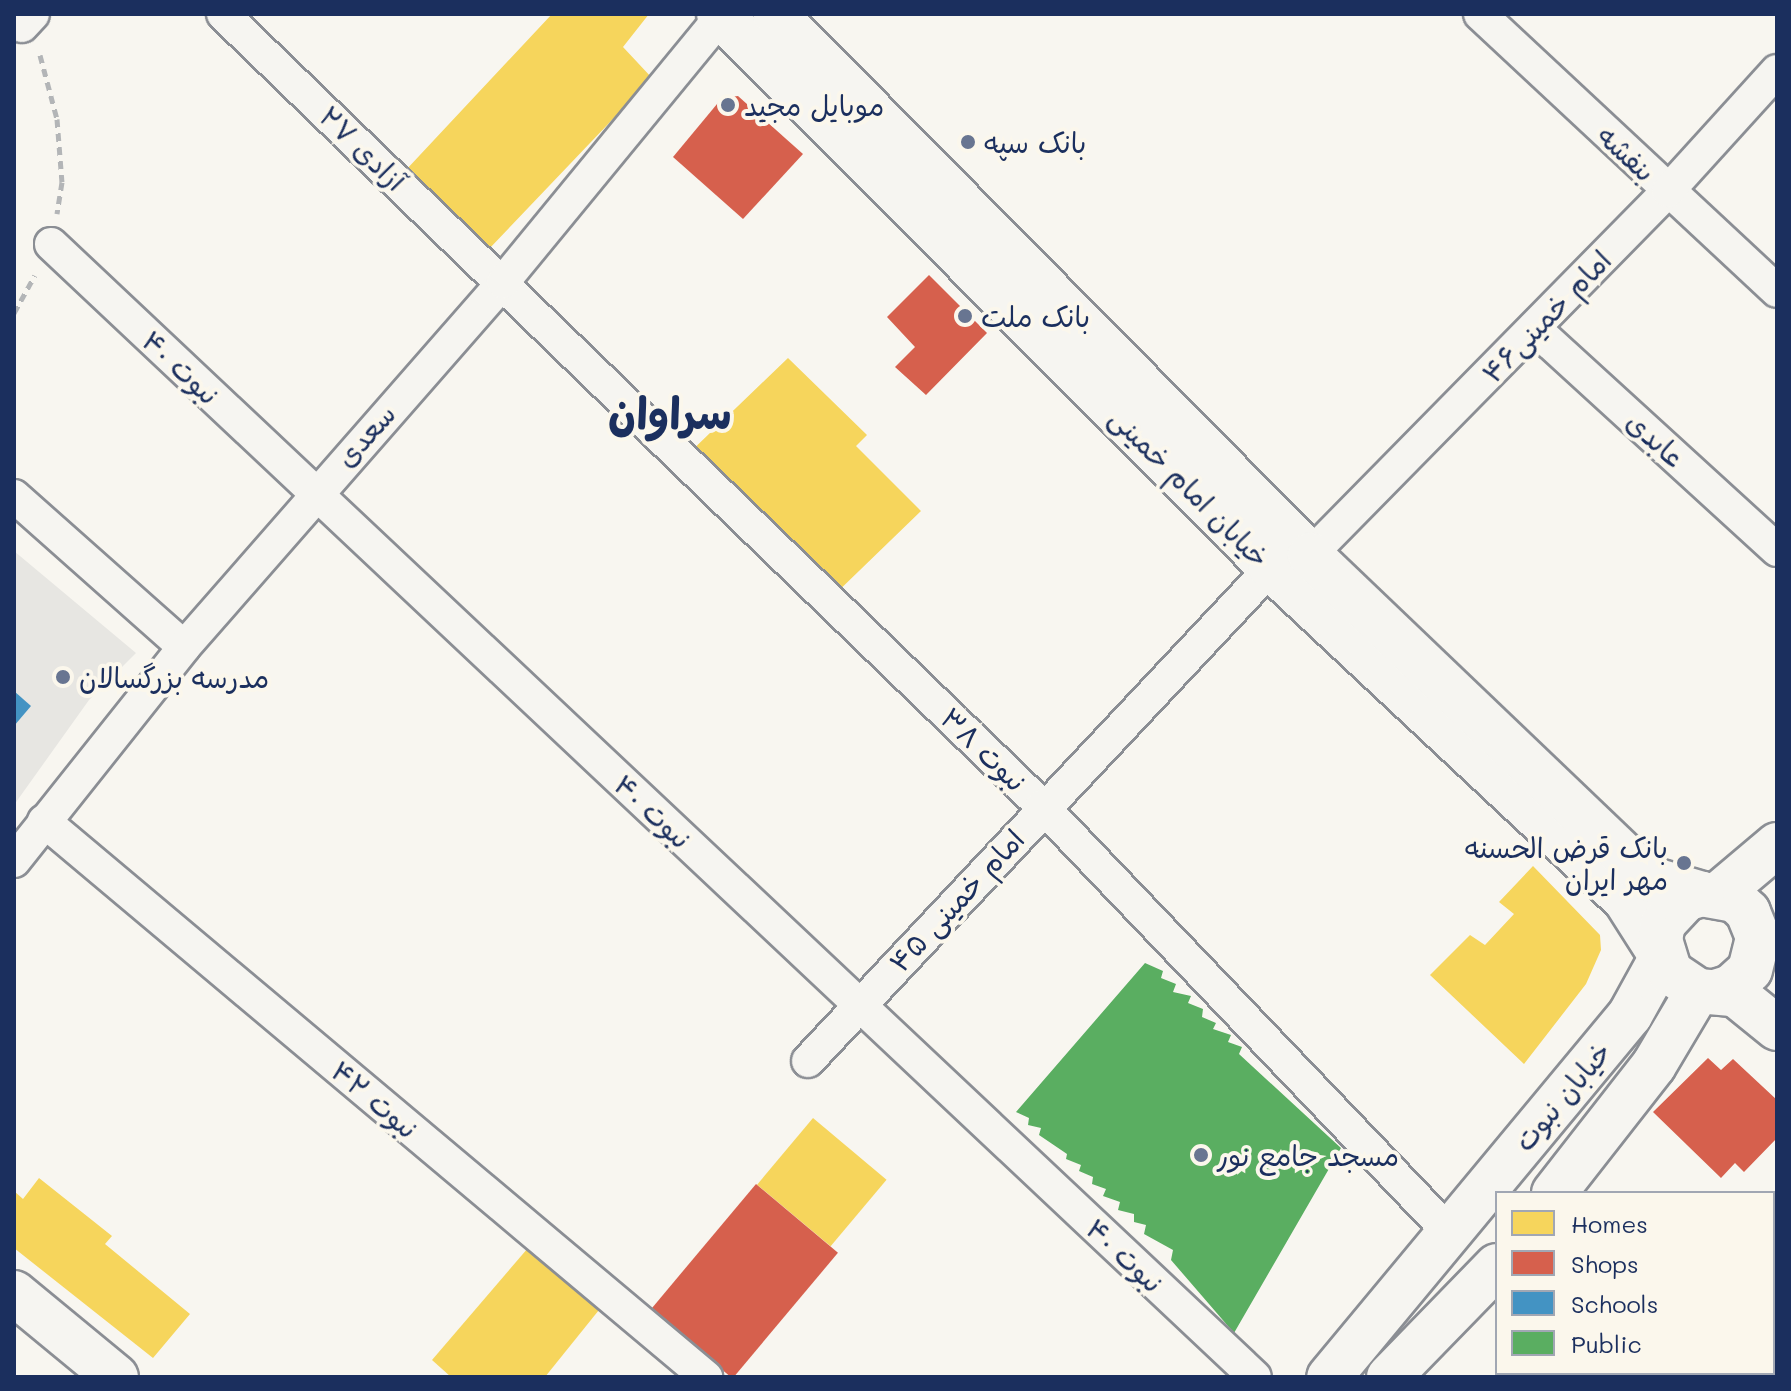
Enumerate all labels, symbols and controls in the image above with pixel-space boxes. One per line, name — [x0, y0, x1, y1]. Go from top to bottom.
place label: موبایل مجید — [744, 88, 884, 122]
marker: موبایل مجید — [719, 96, 737, 114]
street label: آزادی ۲۷ — [313, 99, 413, 197]
street label: بنفشه — [1591, 118, 1663, 188]
place label: بانک سپه — [984, 125, 1086, 159]
marker: بانک سپه — [959, 133, 977, 151]
street label: امام خمینی۴۶ — [1474, 243, 1618, 389]
place label: بانک ملت — [981, 299, 1090, 333]
marker: بانک ملت — [956, 307, 974, 325]
street label: نبوت ۴۰ — [136, 323, 226, 411]
district label: سراوان — [608, 386, 732, 438]
street label: سعدی — [328, 397, 402, 473]
street label: خیابان امام خمینی — [1103, 400, 1277, 574]
street label: عابدی — [1620, 404, 1692, 474]
place label: مدرسه بزرگسالان — [79, 660, 269, 694]
marker: مدرسه بزرگسالان — [54, 668, 72, 686]
street label: نبوت ۳۸ — [934, 700, 1034, 798]
street label: نبوت ۴۰ — [608, 767, 698, 855]
street label: امام خمینی ۴۵ — [881, 822, 1031, 978]
place label: بانک قرض الحسنه مهر ایران — [1465, 830, 1668, 896]
marker: بانک قرض الحسنه مهر ایران — [1675, 854, 1693, 872]
street label: خیابان نبوت — [1507, 1035, 1617, 1157]
street label: نبوت ۴۲ — [325, 1053, 425, 1145]
place label: مسجد جامع نور — [1217, 1138, 1399, 1172]
marker: مسجد جامع نور — [1192, 1146, 1210, 1164]
legend — [1495, 1191, 1775, 1375]
text: Homes — [1571, 1208, 1648, 1239]
street label: نبوت ۴۰ — [1080, 1211, 1170, 1299]
text: Shops — [1571, 1248, 1639, 1279]
text: Schools — [1571, 1288, 1658, 1319]
text: Public — [1571, 1328, 1642, 1359]

